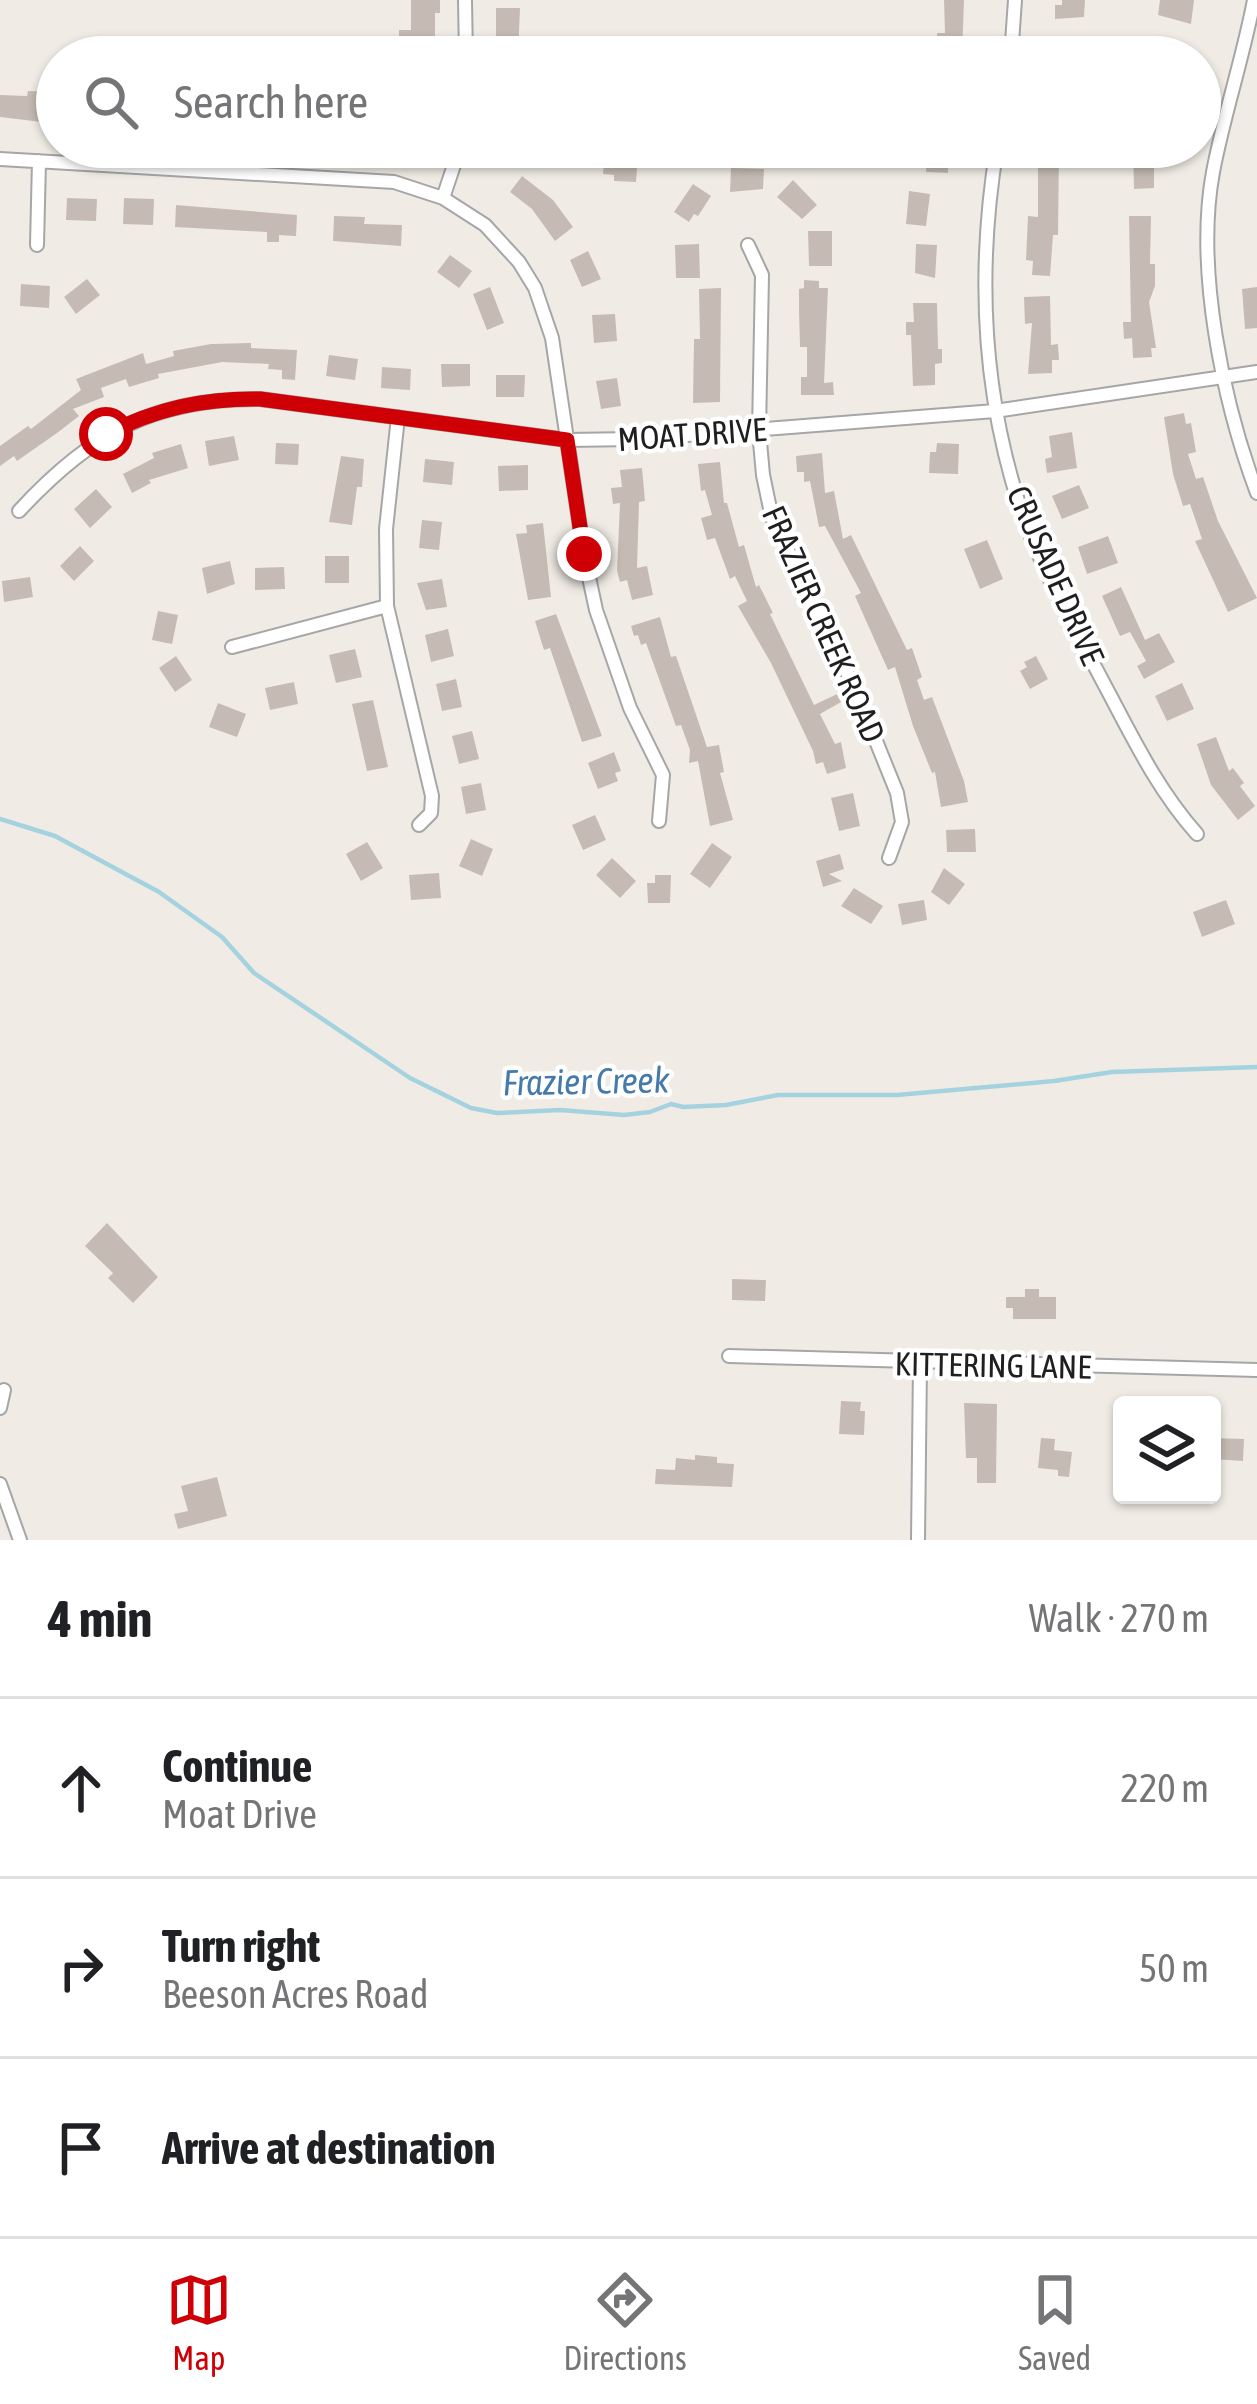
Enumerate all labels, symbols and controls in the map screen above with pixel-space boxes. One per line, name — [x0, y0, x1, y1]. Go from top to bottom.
search box — [36, 36, 1221, 168]
icon: search — [78, 69, 144, 135]
text: Search here — [174, 76, 368, 128]
route start — [79, 407, 133, 461]
street label: MOAT DRIVE — [616, 410, 768, 458]
street label: CRUSADE DRIVE — [1000, 480, 1112, 670]
street label: FRAZIER CREEK ROAD — [755, 500, 893, 748]
route end — [557, 527, 611, 581]
water label: Frazier Creek — [502, 1059, 671, 1103]
street label: KITTERING LANE — [894, 1344, 1092, 1386]
map controls — [1113, 1396, 1221, 1504]
button: layers — [1113, 1396, 1221, 1504]
text: 4 min — [48, 1589, 152, 1648]
text: Walk · 270 m — [1029, 1596, 1209, 1640]
text: Continue — [162, 1740, 313, 1792]
icon: ahead — [48, 1755, 114, 1821]
text: 220 m — [1121, 1766, 1209, 1810]
text: Moat Drive — [162, 1792, 317, 1836]
text: Turn right — [162, 1920, 320, 1972]
icon: right — [48, 1935, 114, 2001]
text: 50 m — [1139, 1946, 1209, 1990]
text: Beeson Acres Road — [162, 1972, 428, 2016]
icon: arrive — [48, 2115, 114, 2181]
text: Arrive at destination — [162, 2122, 496, 2174]
tab: Map — [166, 2267, 232, 2377]
tab: Directions — [563, 2267, 687, 2377]
tab: Saved — [1018, 2267, 1091, 2377]

